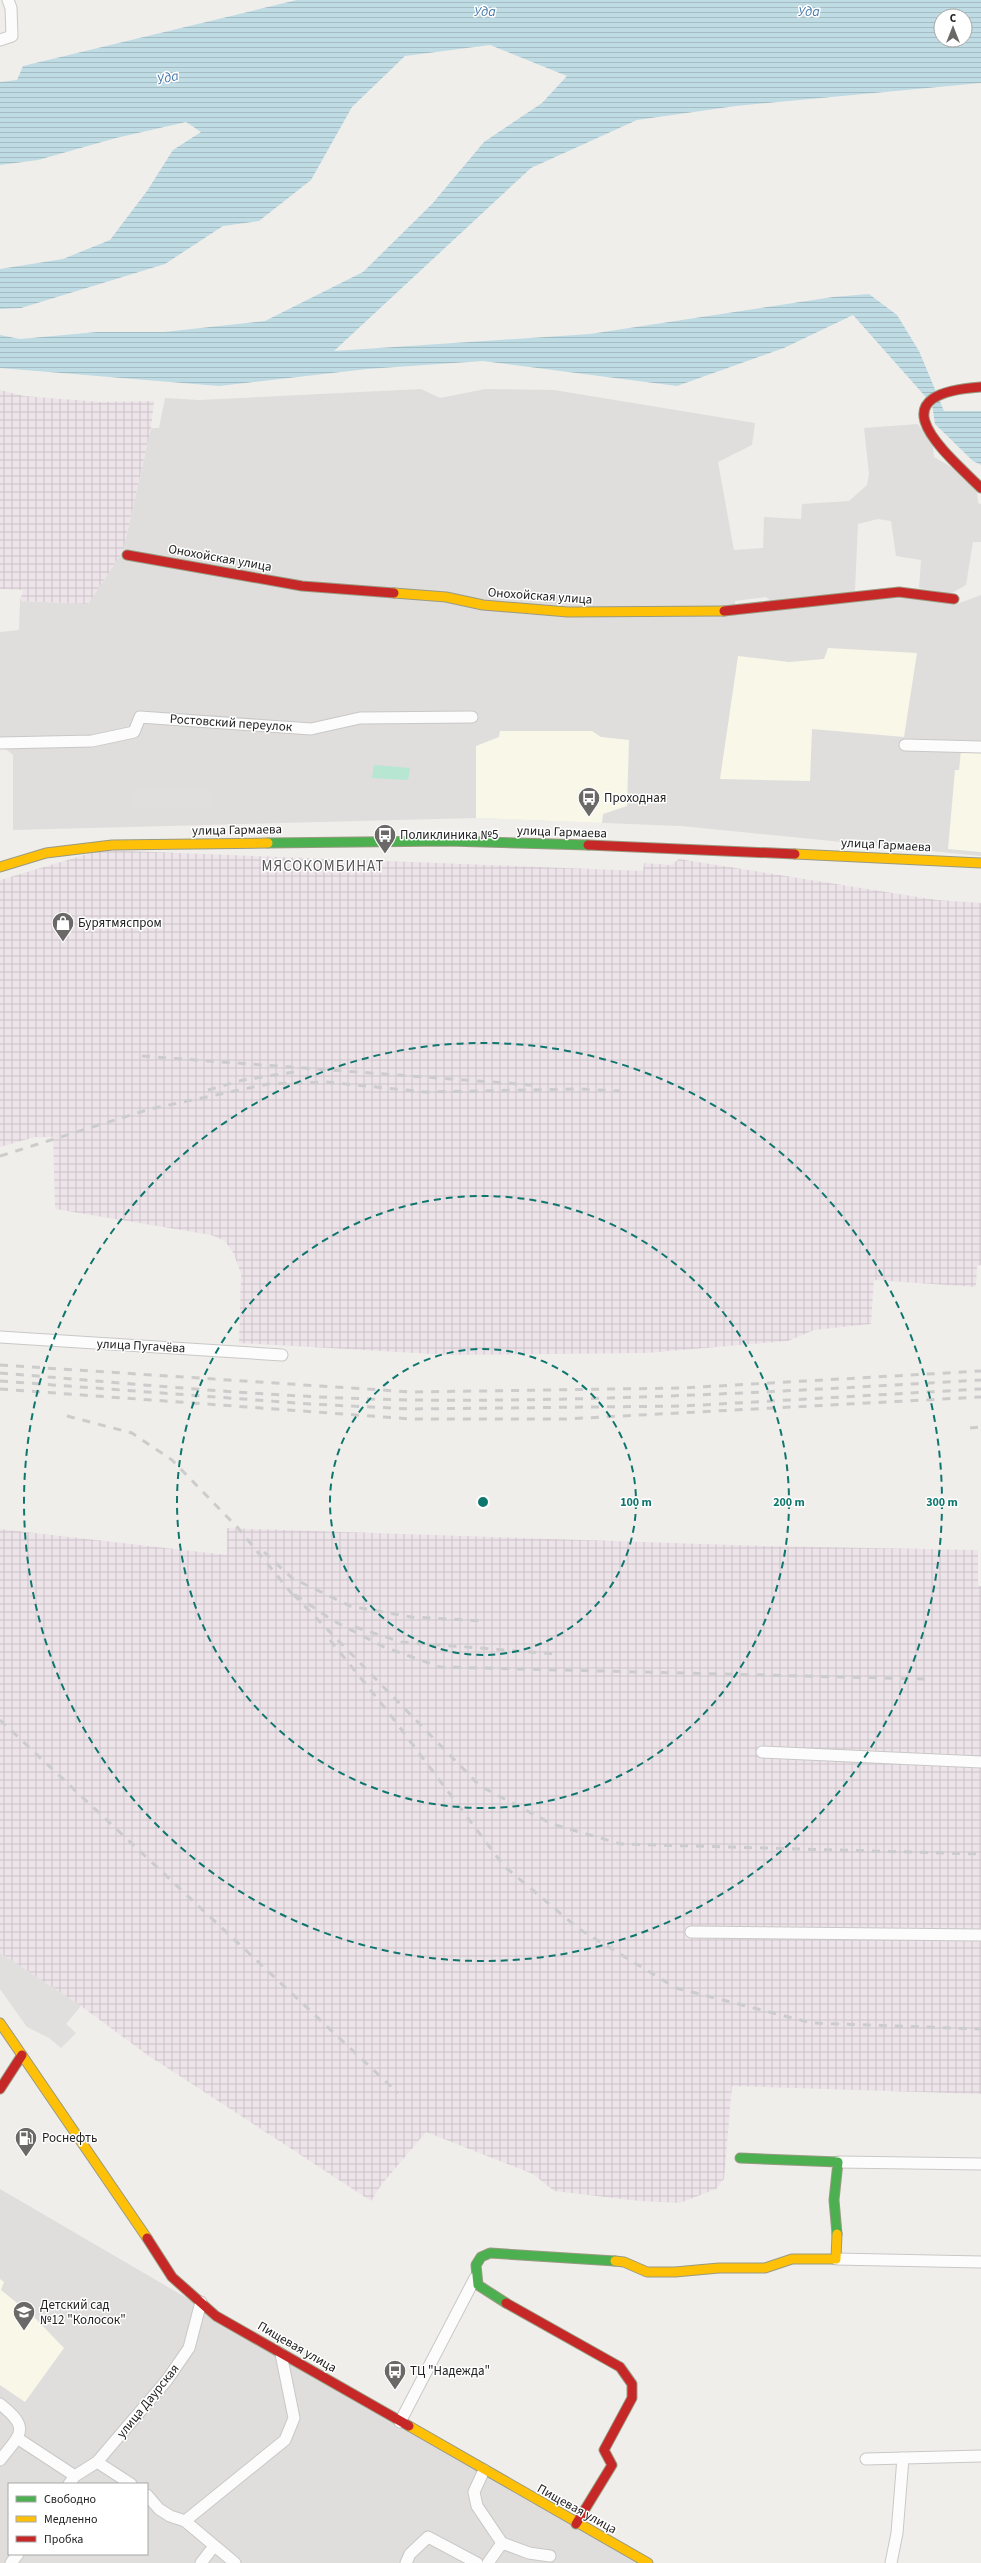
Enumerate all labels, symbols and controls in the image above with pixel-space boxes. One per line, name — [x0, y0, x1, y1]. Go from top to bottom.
water label: Уда — [474, 2, 496, 22]
water label: Уда — [798, 2, 820, 22]
north arrow — [933, 8, 973, 48]
text: С — [950, 11, 957, 26]
water label: Уда — [155, 66, 181, 90]
street label: Онохойская улица — [167, 540, 273, 576]
street label: Онохойская улица — [487, 583, 593, 609]
street label: Ростовский переулок — [169, 710, 293, 736]
bus stop icon: Проходная — [576, 785, 602, 818]
place label: Проходная — [604, 789, 667, 807]
street label: улица Гармаева — [192, 820, 282, 840]
street label: улица Гармаева — [517, 821, 607, 843]
bus stop icon: Поликлиника №5 — [372, 822, 398, 855]
place label: Поликлиника №5 — [400, 826, 499, 844]
street label: улица Гармаева — [841, 834, 931, 856]
district label: МЯСОКОМБИНАТ — [262, 856, 384, 877]
shop icon: Бурятмяспром — [50, 910, 76, 943]
place label: Бурятмяспром — [78, 914, 162, 932]
street label: улица Пугачёва — [96, 1335, 186, 1357]
text: 100 m — [620, 1494, 652, 1511]
text: 200 m — [773, 1494, 805, 1511]
text: 300 m — [926, 1494, 958, 1511]
centre of rings — [476, 1495, 490, 1509]
fuel station icon: Роснефть — [13, 2125, 39, 2158]
place label: Роснефть — [42, 2129, 97, 2147]
place label: Детский сад №12 "Колосок" — [40, 2296, 126, 2329]
school or university icon: Детский сад №12 "Колосок" — [11, 2299, 37, 2332]
street label: Пищевая улица — [254, 2317, 340, 2377]
bus stop icon: ТЦ "Надежда" — [382, 2358, 408, 2391]
street label: улица Даурская — [113, 2360, 183, 2442]
place label: ТЦ "Надежда" — [410, 2362, 490, 2380]
street label: Пищевая улица — [534, 2480, 620, 2538]
legend — [8, 2483, 148, 2555]
text: Свободно — [44, 2491, 96, 2508]
text: Медленно — [44, 2511, 98, 2528]
text: Пробка — [44, 2531, 83, 2548]

